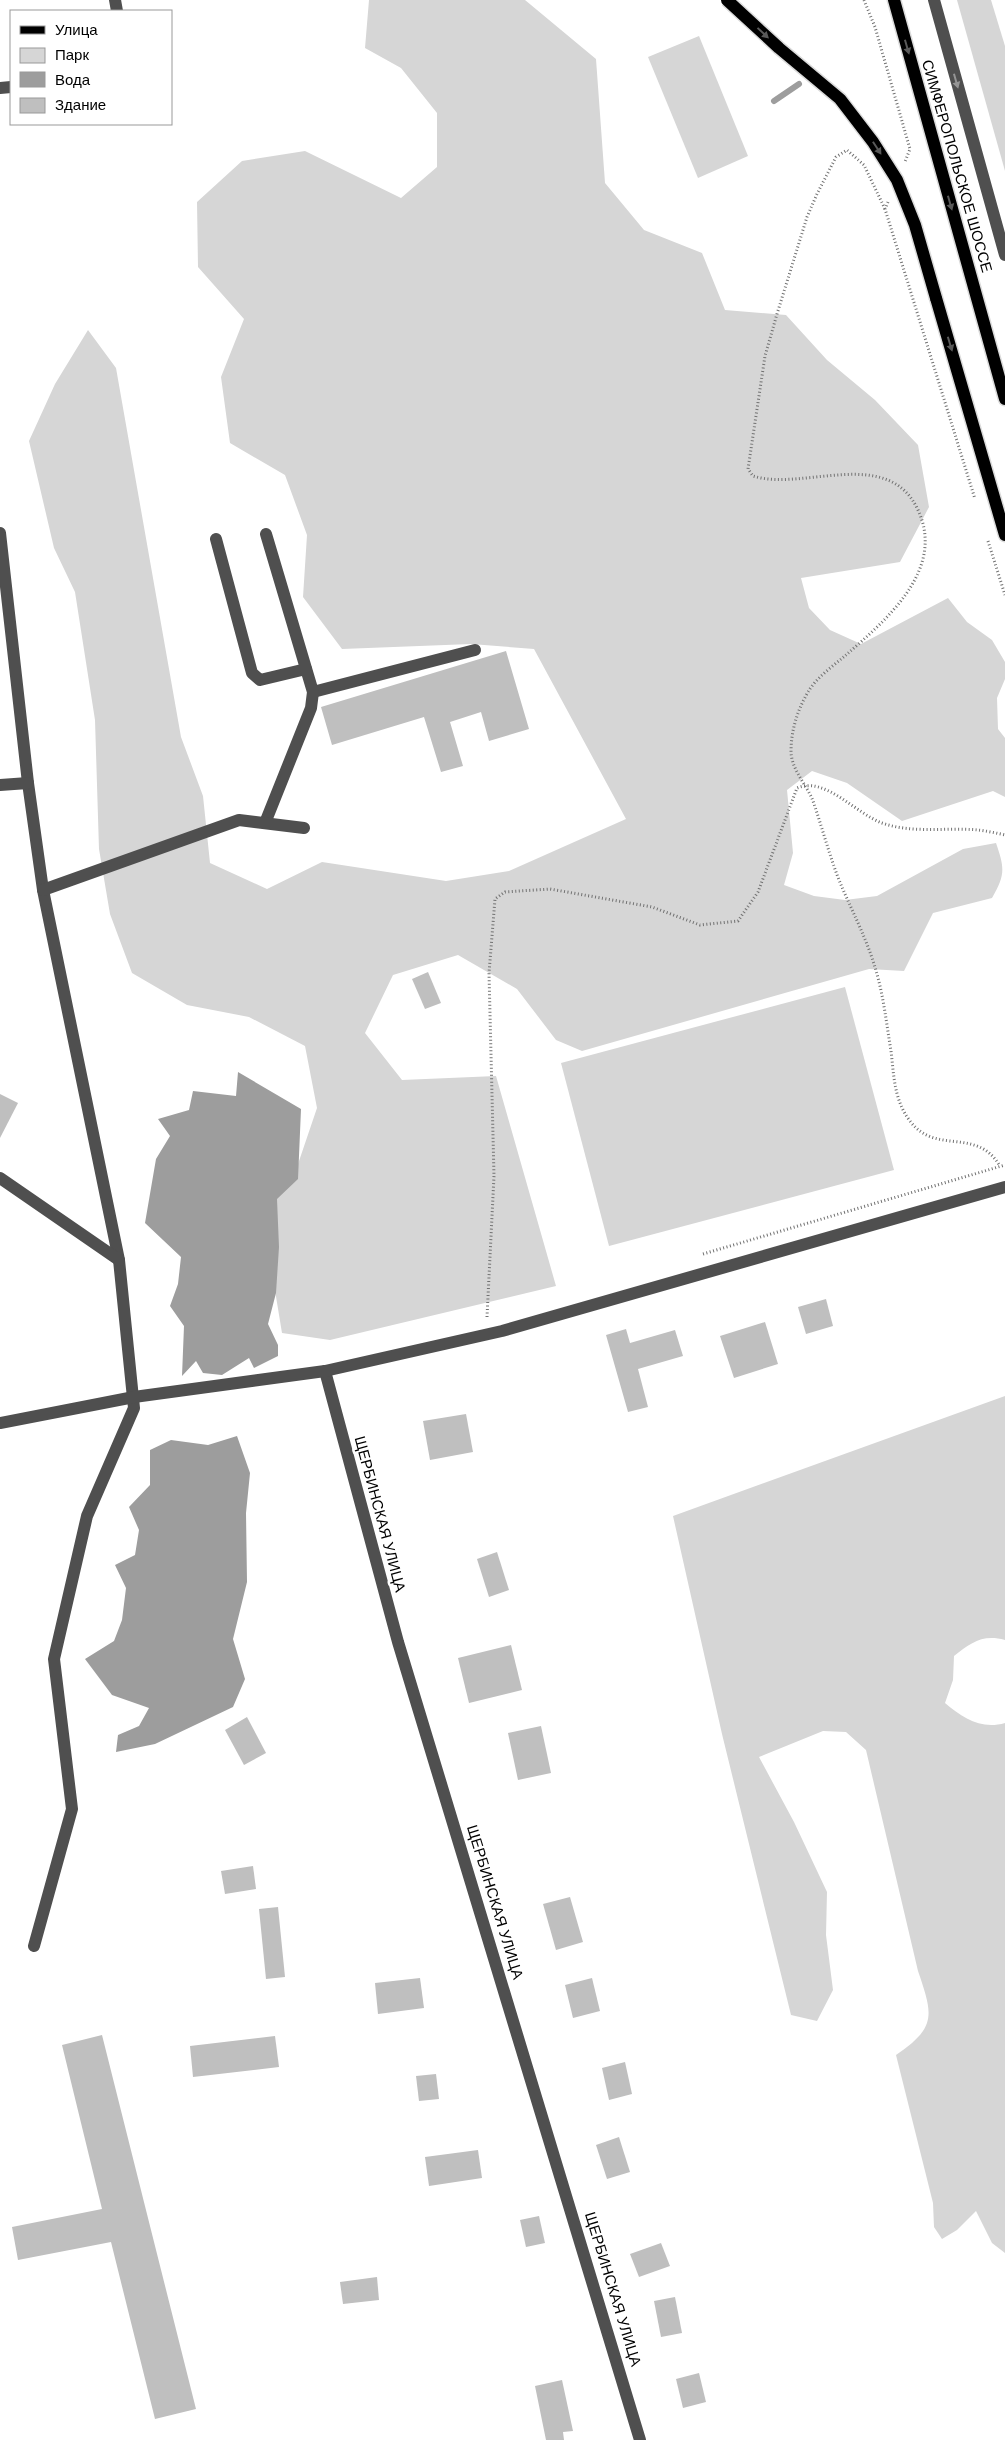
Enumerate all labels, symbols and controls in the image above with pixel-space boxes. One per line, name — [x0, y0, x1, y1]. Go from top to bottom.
legend — [10, 10, 172, 125]
text: Улица — [55, 20, 98, 40]
one-way arrow — [757, 27, 769, 39]
one-way arrow — [903, 40, 911, 55]
text: Парк — [55, 45, 89, 65]
street label: СИМФЕРОПОЛЬСКОЕ ШОССЕ — [917, 57, 997, 275]
text: Вода — [55, 70, 91, 90]
one-way arrow — [953, 73, 961, 88]
text: Здание — [55, 95, 106, 115]
one-way arrow — [872, 141, 882, 155]
one-way arrow — [947, 196, 955, 211]
one-way arrow — [946, 337, 954, 352]
street label: ЩЕРБИНСКАЯ УЛИЦА — [350, 1434, 410, 1594]
street label: ЩЕРБИНСКАЯ УЛИЦА — [462, 1822, 528, 1982]
street label: ЩЕРБИНСКАЯ УЛИЦА — [580, 2209, 646, 2369]

